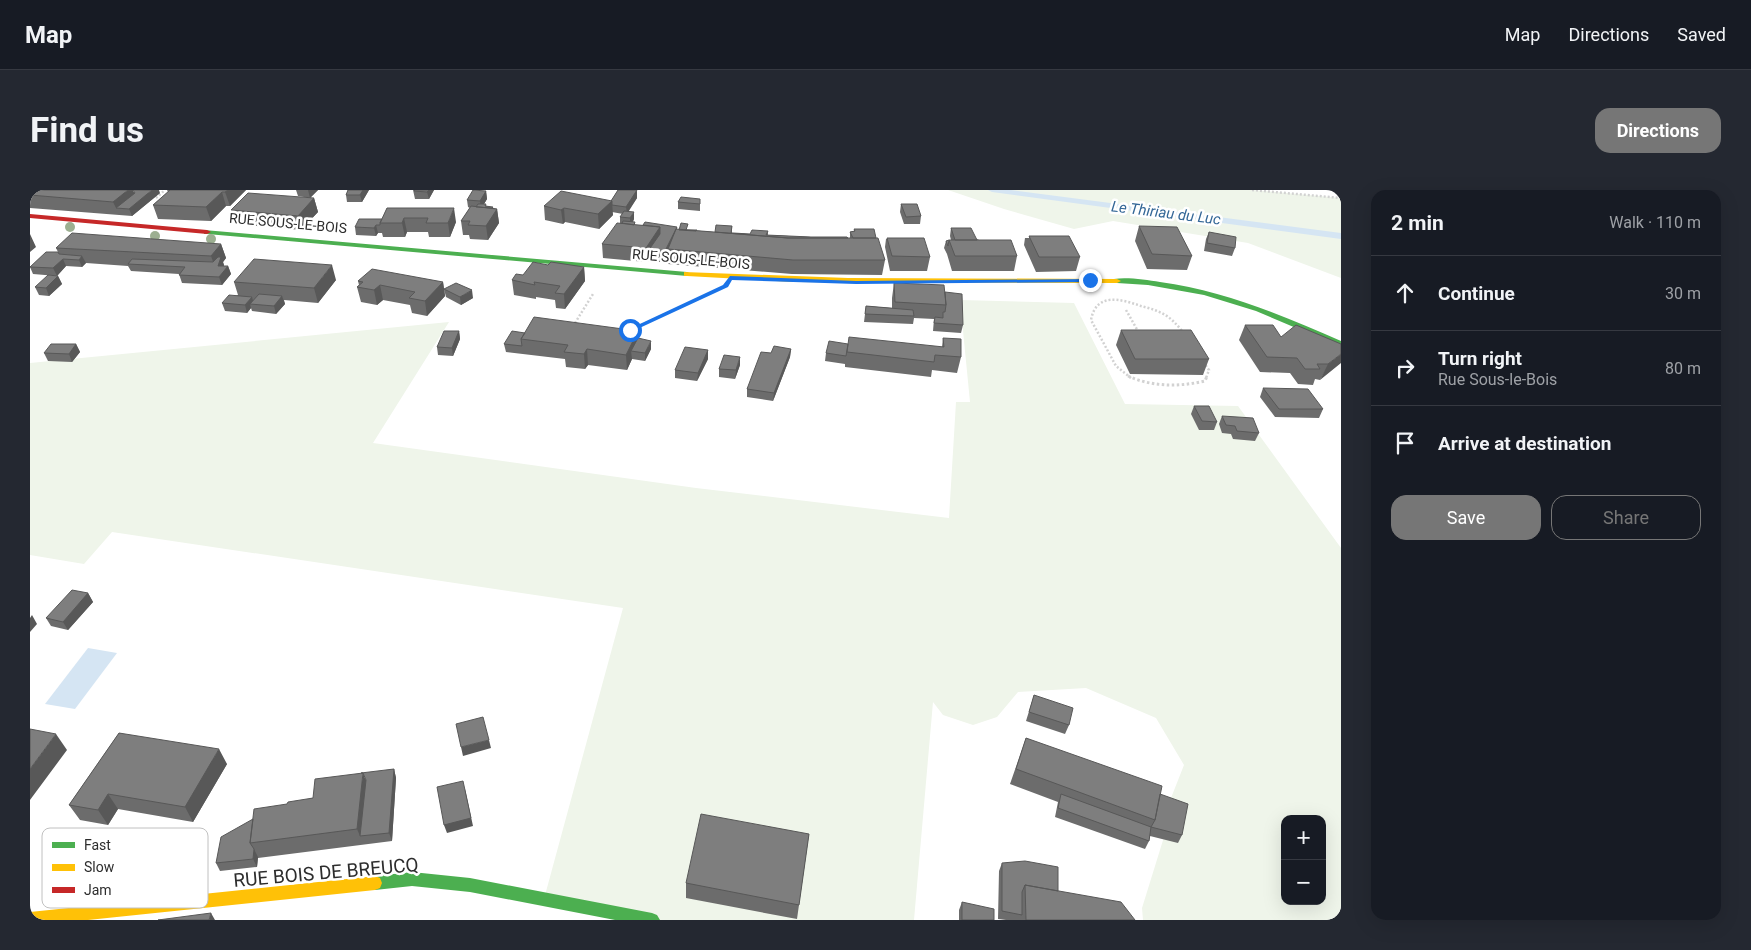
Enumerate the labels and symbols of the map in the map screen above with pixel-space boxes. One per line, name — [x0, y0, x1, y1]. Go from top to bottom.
water label: Le Thiriau du Luc — [1110, 197, 1222, 229]
street label: RUE SOUS-LE-BOIS — [228, 210, 348, 236]
street label: RUE SOUS-LE-BOIS — [631, 246, 751, 272]
route end — [1079, 269, 1102, 292]
route start — [619, 319, 642, 342]
legend — [42, 828, 208, 908]
text: Fast — [84, 837, 111, 853]
street label: RUE BOIS DE BREUCQ — [233, 853, 420, 892]
text: Slow — [84, 859, 115, 875]
text: Jam — [84, 882, 112, 898]

